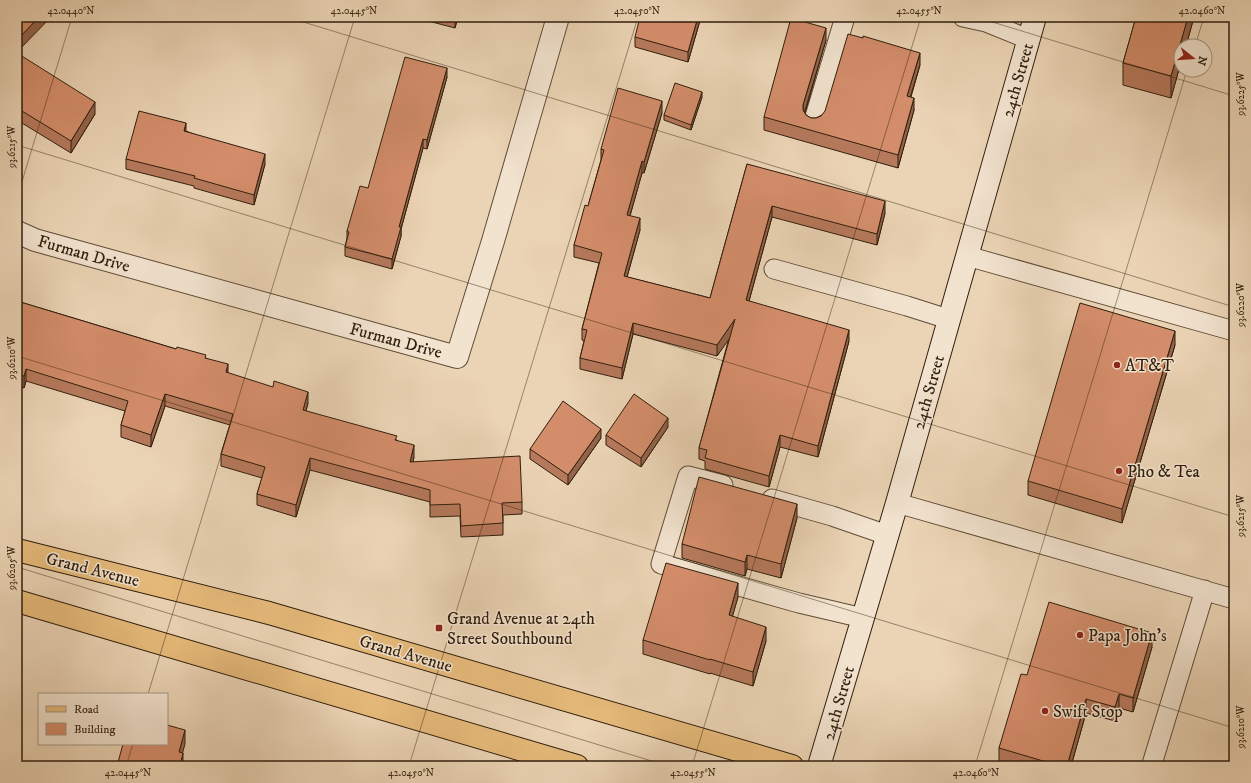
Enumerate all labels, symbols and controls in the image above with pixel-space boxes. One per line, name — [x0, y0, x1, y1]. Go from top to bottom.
text: 42.0440°N — [48, 5, 94, 17]
text: 42.0445°N — [331, 5, 377, 17]
text: 42.0450°N — [614, 5, 660, 17]
text: 42.0455°N — [896, 5, 942, 17]
text: 42.0460°N — [1179, 5, 1225, 17]
north arrow — [1173, 38, 1213, 78]
street label: 24th Street — [997, 40, 1039, 120]
text: N — [1194, 54, 1210, 67]
text: 93.6225°W — [1235, 71, 1247, 117]
text: 93.6215°W — [6, 125, 18, 169]
street label: Furman Drive — [35, 230, 132, 278]
text: 93.6220°W — [1235, 282, 1247, 328]
street label: Furman Drive — [347, 318, 444, 364]
text: 93.6210°W — [6, 336, 18, 380]
street label: 24th Street — [908, 352, 950, 432]
place label: AT&T — [1125, 355, 1174, 377]
marker: AT&T — [1112, 360, 1122, 370]
place label: Pho & Tea — [1127, 461, 1201, 483]
marker: Pho & Tea — [1114, 466, 1124, 476]
text: 93.6215°W — [1235, 494, 1247, 538]
text: 93.6205°W — [6, 545, 18, 591]
street label: Grand Avenue — [44, 548, 142, 592]
place label: Grand Avenue at 24th Street Southbound — [447, 608, 595, 650]
marker: Grand Avenue at 24th Street Southbound — [434, 623, 444, 633]
place label: Papa John's — [1088, 625, 1167, 647]
street label: Grand Avenue — [357, 630, 455, 678]
marker: Papa John's — [1075, 630, 1085, 640]
street label: 24th Street — [818, 663, 860, 743]
legend — [38, 693, 168, 745]
place label: Swift Stop — [1053, 701, 1123, 723]
text: Road — [74, 702, 99, 717]
text: 93.6210°W — [1235, 705, 1247, 749]
marker: Swift Stop — [1040, 706, 1050, 716]
text: Building — [74, 722, 115, 737]
text: 42.0445°N — [105, 767, 151, 779]
text: 42.0450°N — [388, 767, 434, 779]
text: 42.0455°N — [670, 767, 716, 779]
text: 42.0460°N — [953, 767, 999, 779]

